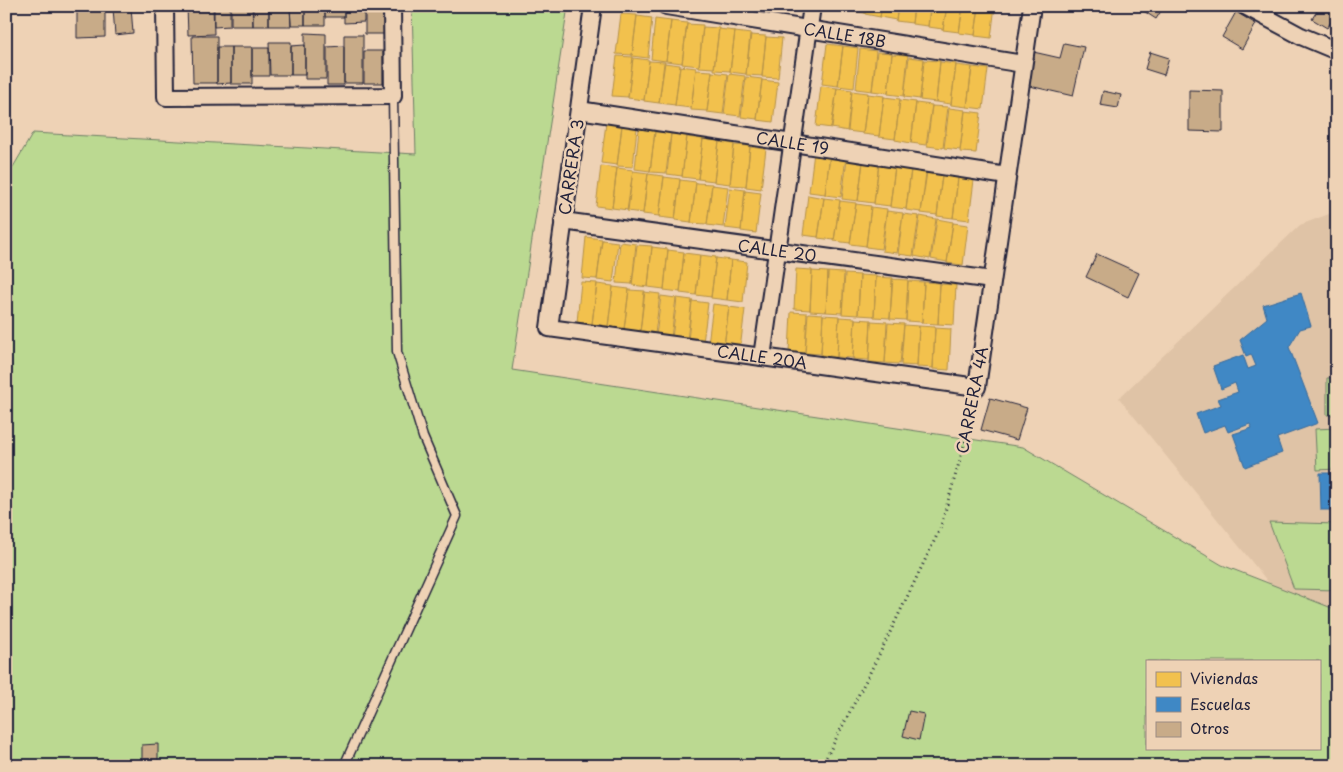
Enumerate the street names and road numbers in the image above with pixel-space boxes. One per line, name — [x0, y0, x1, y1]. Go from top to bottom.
street label: CALLE 18B — [802, 16, 888, 53]
street label: CARRERA 3 — [551, 117, 589, 217]
street label: CALLE 19 — [754, 124, 831, 159]
street label: CALLE 20 — [736, 232, 818, 267]
street label: CALLE 20A — [716, 338, 809, 374]
street label: CARRERA 4A — [949, 344, 993, 455]

